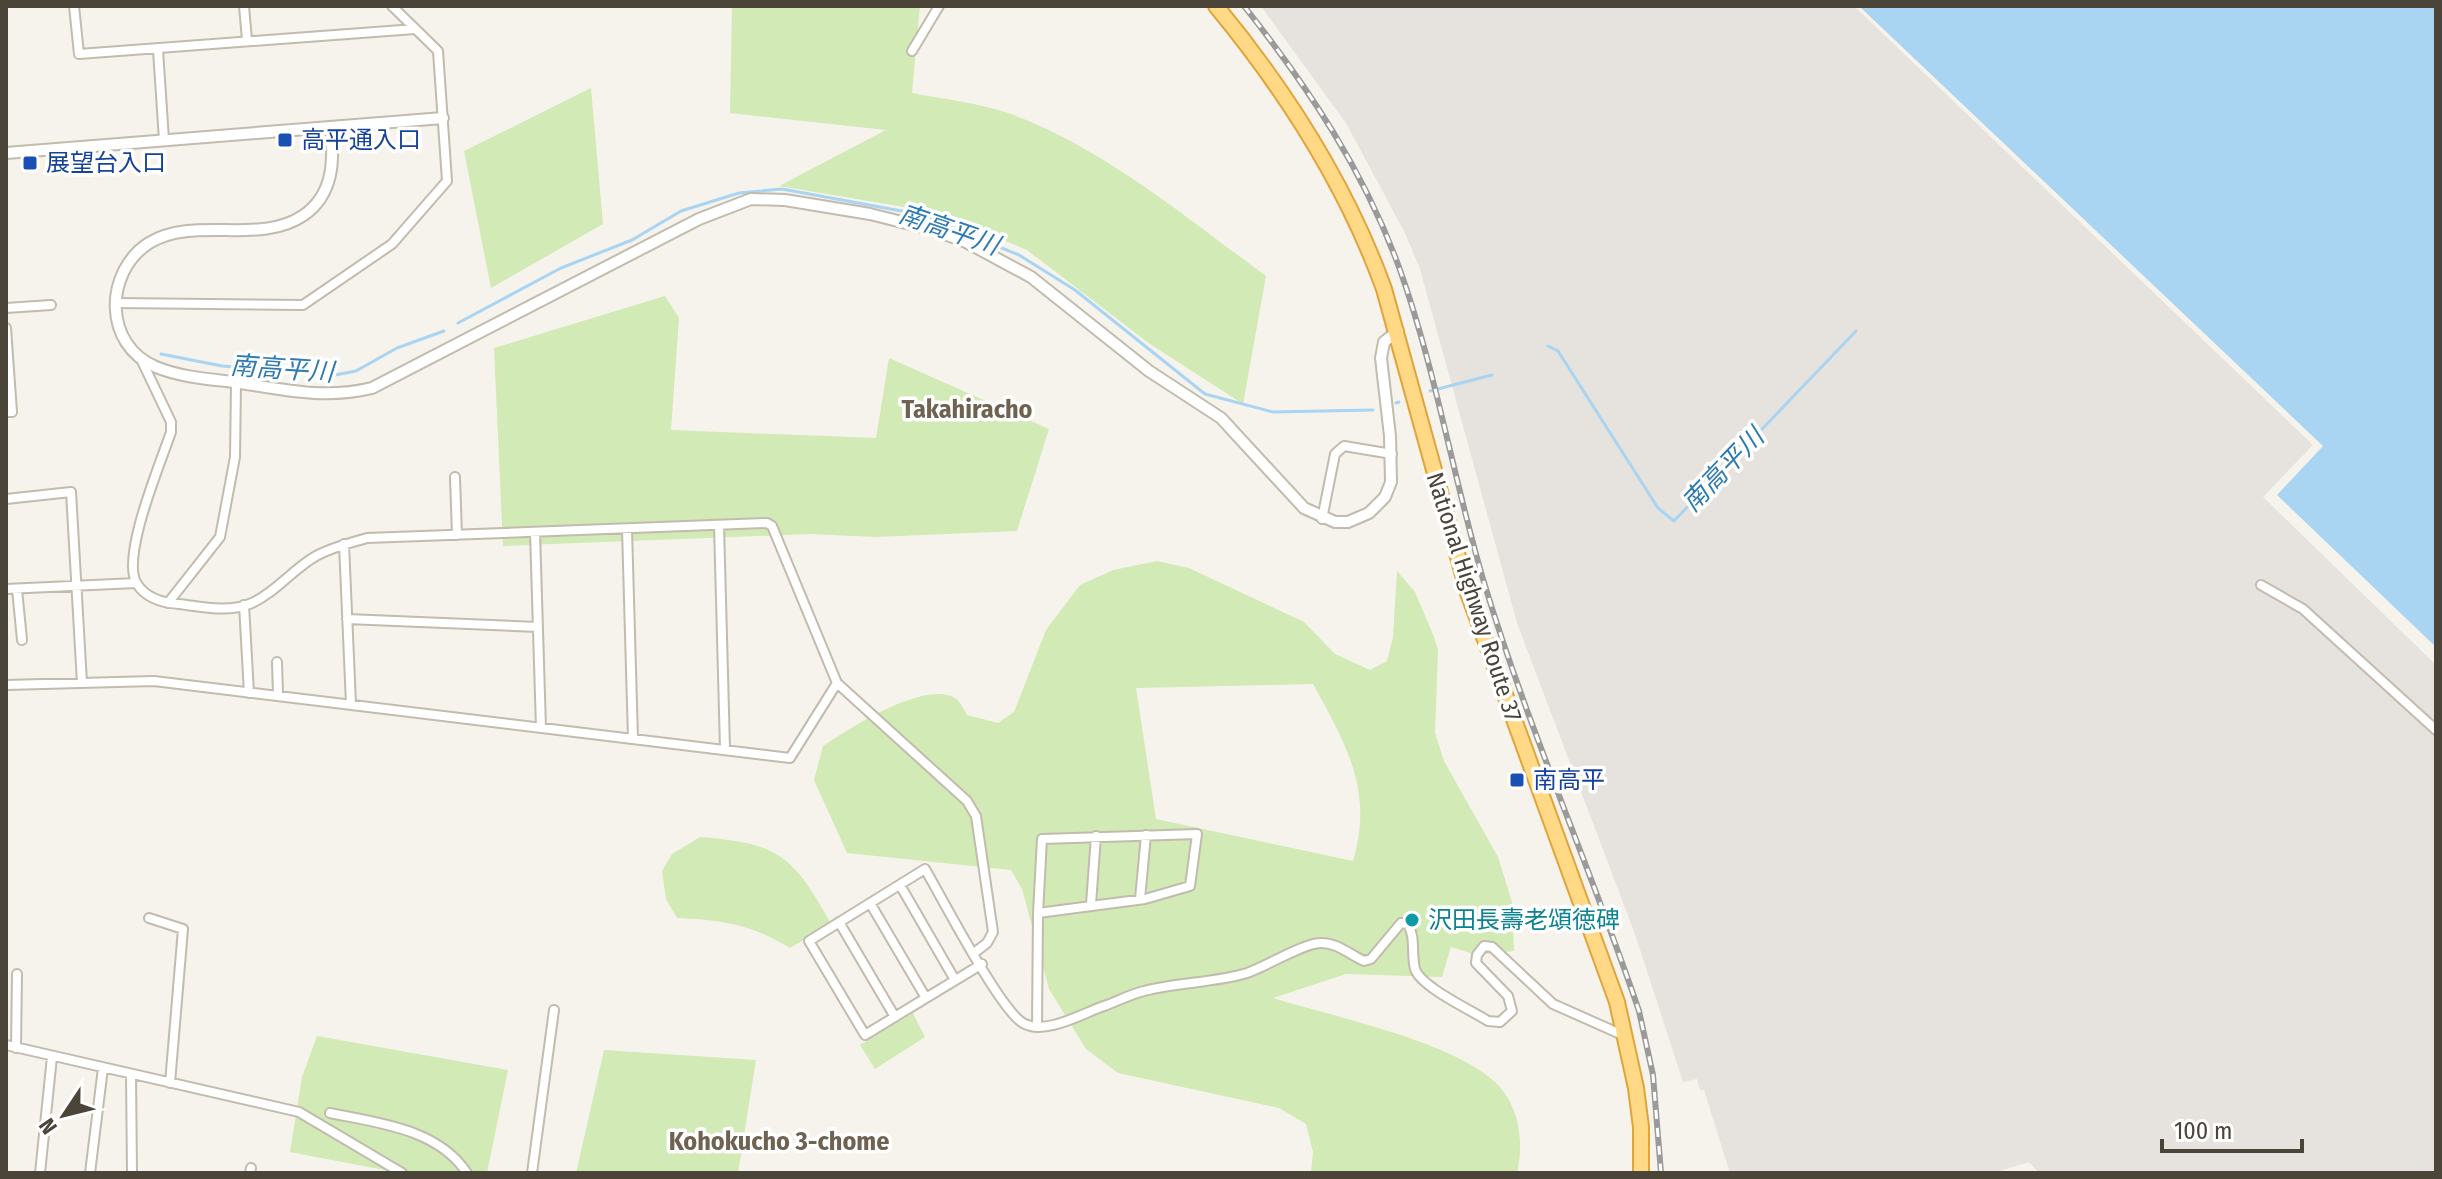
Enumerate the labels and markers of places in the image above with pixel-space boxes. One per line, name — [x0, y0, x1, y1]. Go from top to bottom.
place label: 高平通入口 — [301, 126, 421, 154]
marker: 高平通入口 — [276, 131, 294, 149]
place label: 展望台入口 — [46, 149, 166, 177]
marker: 展望台入口 — [21, 154, 39, 172]
place label: 南高平 — [1533, 766, 1605, 794]
marker: 南高平 — [1508, 771, 1526, 789]
place label: 沢田長壽老頌徳碑 — [1428, 906, 1620, 934]
marker: 沢田長壽老頌徳碑 — [1403, 911, 1421, 929]

